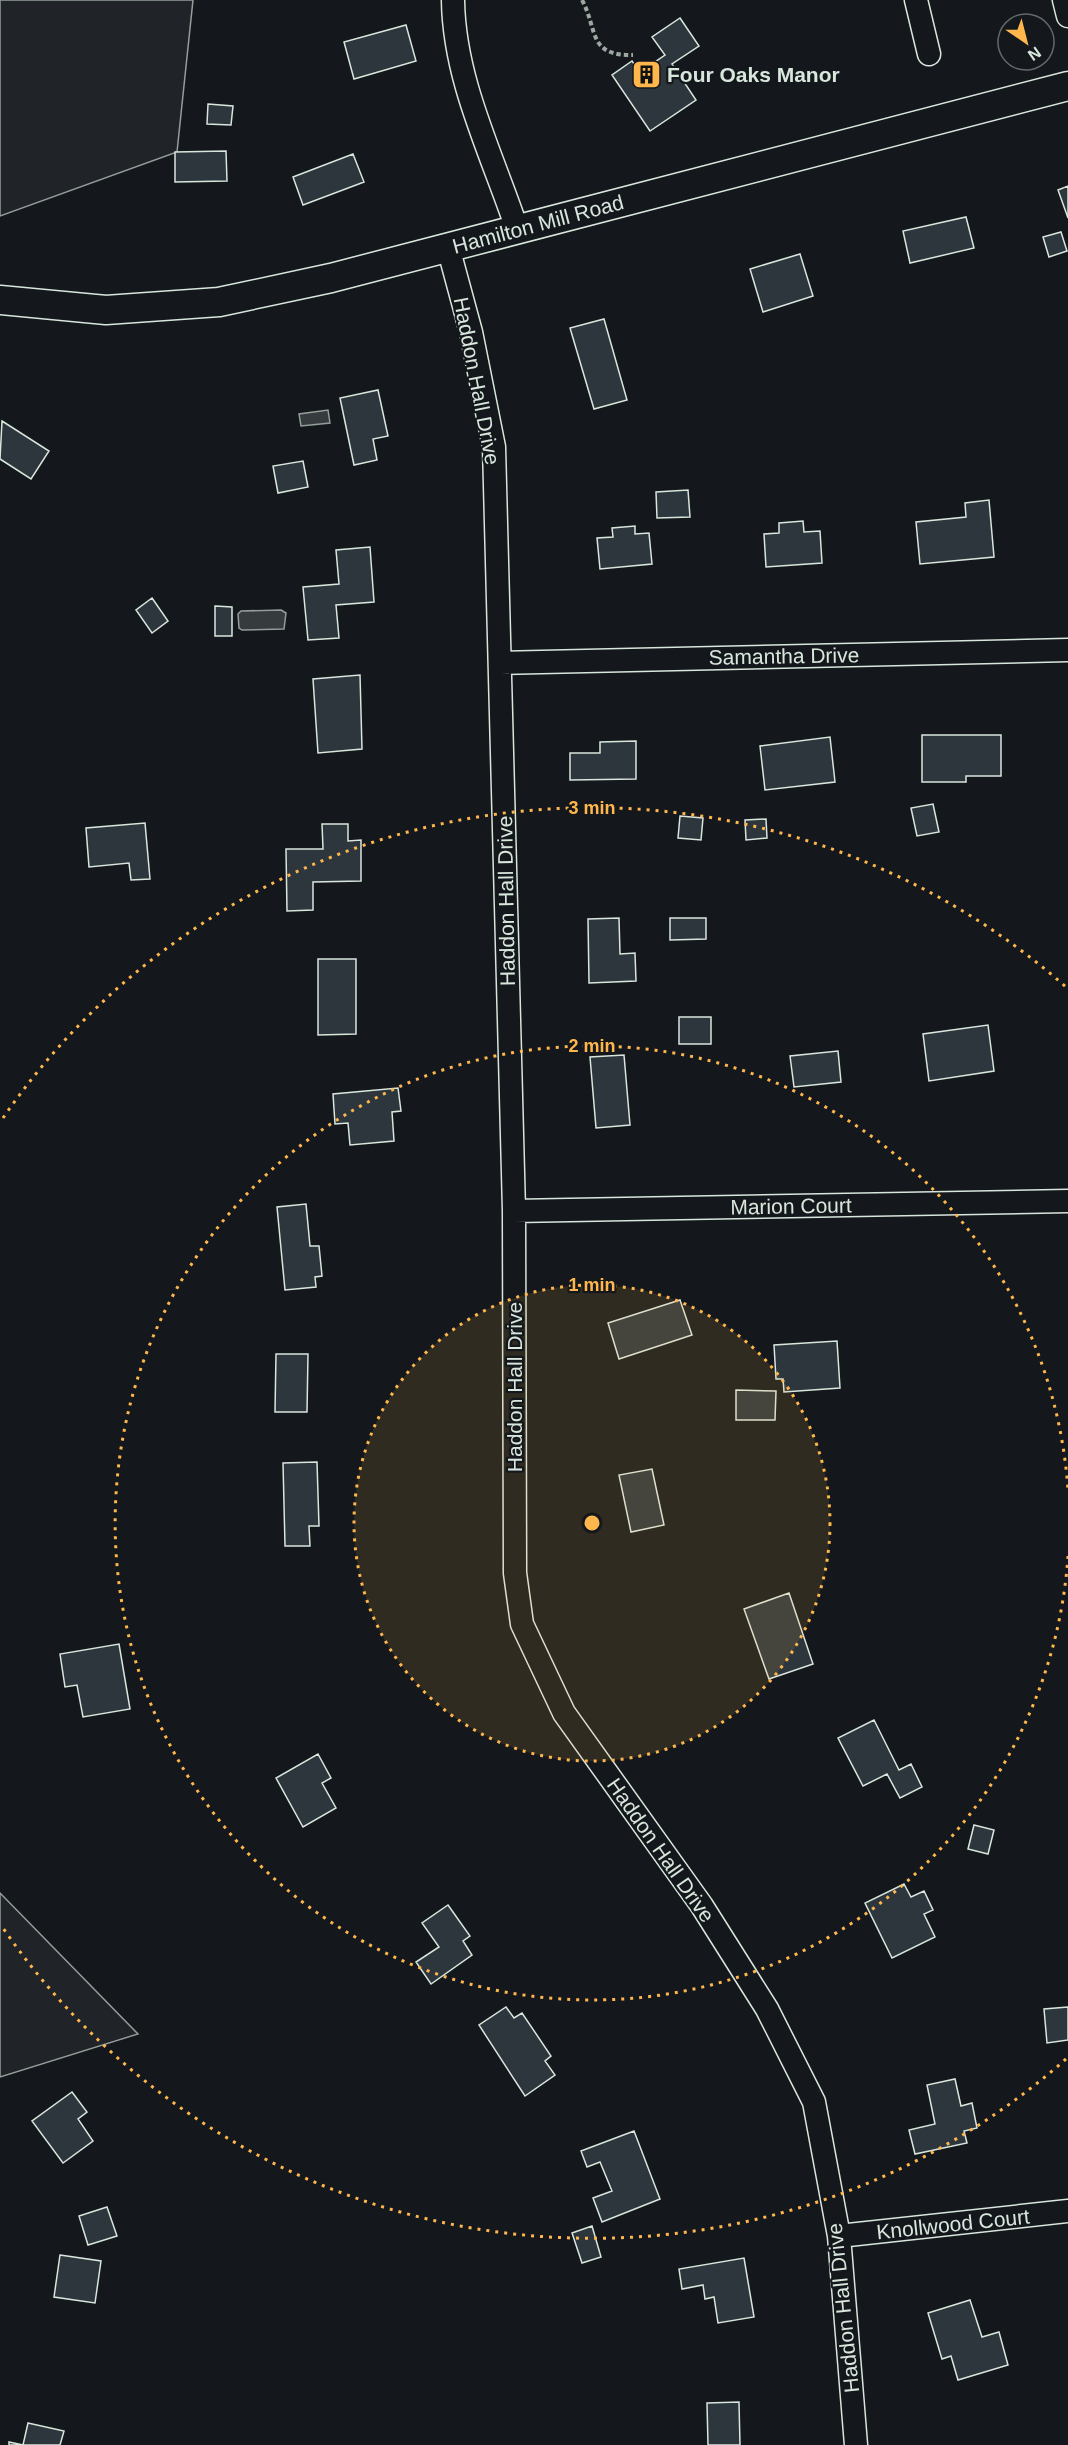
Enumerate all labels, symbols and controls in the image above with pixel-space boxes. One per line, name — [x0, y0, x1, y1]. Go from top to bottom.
north arrow — [996, 12, 1056, 72]
text: N — [1025, 44, 1044, 64]
building icon: Four Oaks Manor — [630, 58, 662, 90]
place label: Four Oaks Manor — [667, 63, 840, 86]
street label: Hamilton Mill Road — [450, 190, 626, 258]
street label: Haddon Hall Drive — [449, 295, 505, 467]
street label: Samantha Drive — [709, 643, 859, 669]
text: 3 min — [568, 798, 616, 818]
street label: Haddon Hall Drive — [493, 816, 519, 986]
text: 2 min — [568, 1036, 616, 1056]
street label: Marion Court — [730, 1193, 852, 1219]
text: 1 min — [568, 1275, 616, 1295]
street label: Haddon Hall Drive — [503, 1302, 526, 1472]
centre of rings — [582, 1513, 602, 1533]
street label: Haddon Hall Drive — [603, 1774, 719, 1926]
street label: Knollwood Court — [875, 2204, 1031, 2243]
street label: Haddon Hall Drive — [823, 2222, 863, 2394]

